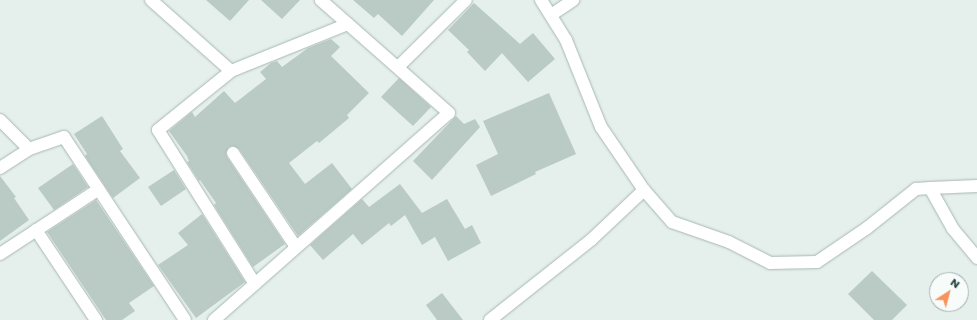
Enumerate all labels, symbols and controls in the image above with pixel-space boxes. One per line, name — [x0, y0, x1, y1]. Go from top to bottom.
north arrow — [929, 272, 969, 312]
text: N — [947, 274, 964, 292]

